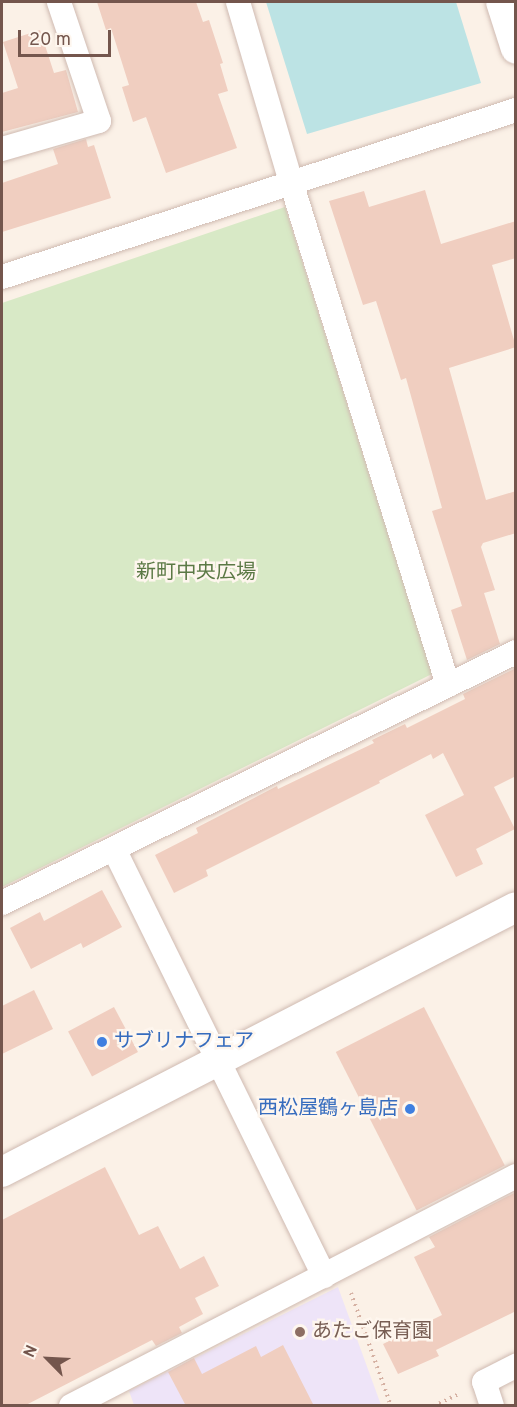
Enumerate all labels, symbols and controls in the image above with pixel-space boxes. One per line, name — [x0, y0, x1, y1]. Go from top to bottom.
scale bar — [21, 18, 114, 56]
text: 20 m — [29, 29, 71, 52]
park label: 新町中央広場 — [136, 561, 256, 585]
place label: サブリナフェア — [114, 1030, 254, 1054]
marker: サブリナフェア — [95, 1035, 109, 1049]
place label: 西松屋鶴ヶ島店 — [258, 1097, 398, 1121]
marker: 西松屋鶴ヶ島店 — [403, 1102, 417, 1116]
place label: あたご保育園 — [312, 1320, 432, 1344]
marker: あたご保育園 — [293, 1325, 307, 1339]
north arrow — [18, 1329, 78, 1389]
text: N — [20, 1342, 43, 1361]

